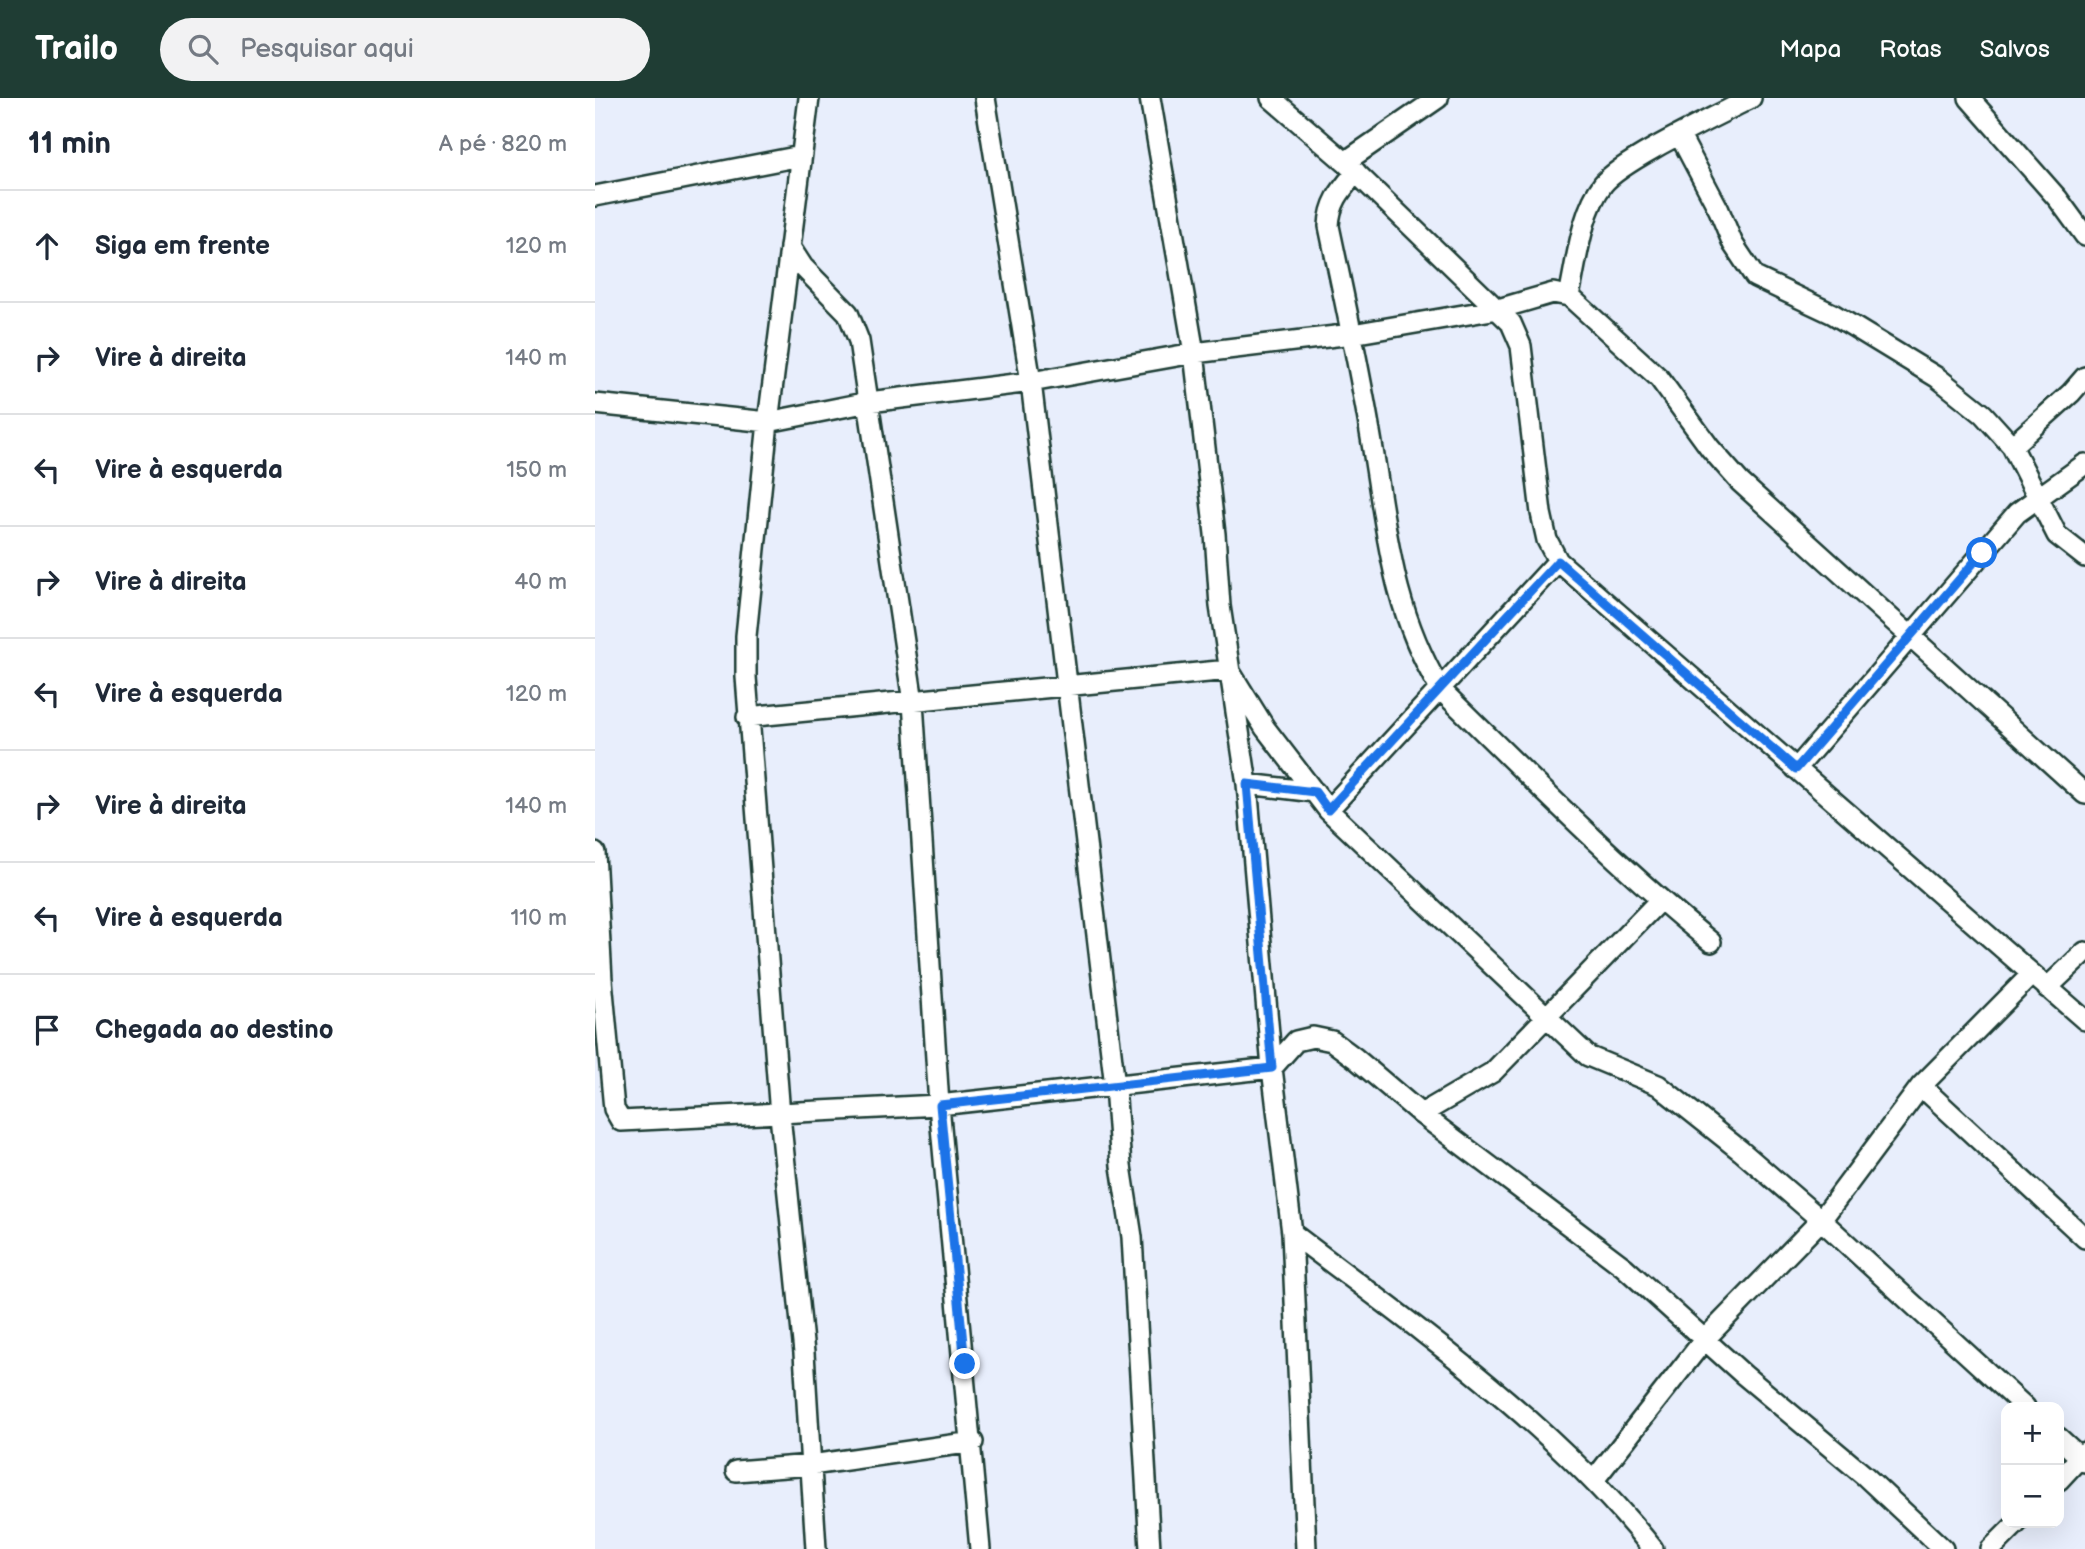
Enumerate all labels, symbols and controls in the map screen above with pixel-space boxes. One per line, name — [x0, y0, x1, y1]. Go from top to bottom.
search box — [160, 18, 650, 81]
text: Trailo — [35, 29, 118, 69]
icon: search — [184, 30, 222, 68]
text: Pesquisar aqui — [240, 34, 414, 65]
text: Mapa — [1779, 35, 1841, 64]
text: Rotas — [1879, 35, 1942, 64]
text: Salvos — [1980, 35, 2050, 64]
text: 11 min — [28, 126, 111, 162]
text: A pé · 820 m — [439, 130, 567, 158]
icon: ahead — [28, 227, 66, 265]
text: Siga em frente — [95, 231, 270, 262]
text: 120 m — [506, 232, 567, 260]
icon: right — [28, 339, 66, 377]
text: Vire à direita — [95, 343, 247, 374]
text: 140 m — [505, 344, 567, 372]
icon: left — [28, 451, 66, 489]
text: Vire à esquerda — [95, 455, 283, 486]
text: 150 m — [506, 456, 567, 484]
route start — [1966, 537, 1997, 568]
icon: right — [28, 563, 66, 601]
text: Vire à direita — [95, 567, 247, 598]
text: 40 m — [514, 568, 567, 596]
icon: left — [28, 675, 66, 713]
text: Vire à esquerda — [95, 679, 283, 710]
text: 120 m — [506, 680, 567, 708]
icon: right — [28, 787, 66, 825]
text: Vire à direita — [95, 791, 247, 822]
text: 140 m — [505, 792, 567, 820]
icon: left — [28, 899, 66, 937]
text: Vire à esquerda — [95, 903, 283, 934]
text: 110 m — [510, 904, 567, 932]
icon: arrive — [28, 1011, 66, 1049]
text: Chegada ao destino — [95, 1015, 333, 1046]
route end — [949, 1348, 980, 1379]
map controls — [2001, 1402, 2064, 1528]
button: + — [2001, 1402, 2064, 1465]
button: − — [2001, 1465, 2064, 1528]

